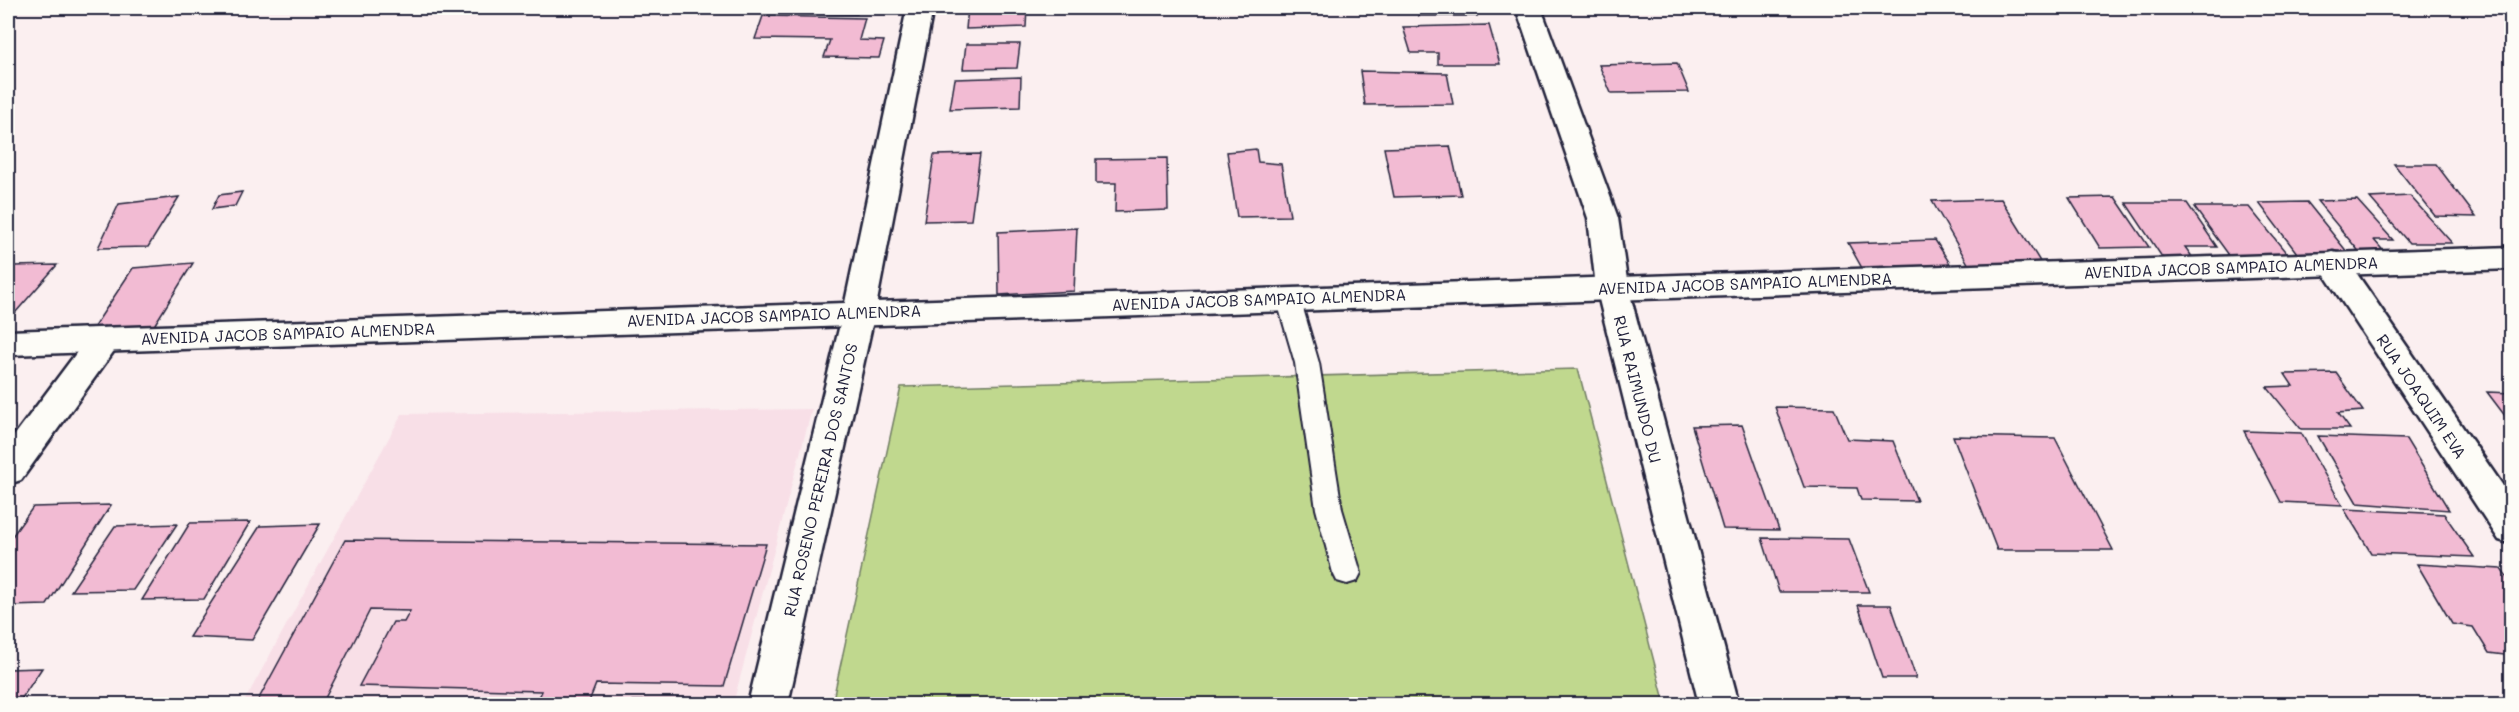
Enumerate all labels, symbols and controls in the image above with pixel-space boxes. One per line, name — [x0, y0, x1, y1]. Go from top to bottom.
street label: AVENIDA JACOB SAMPAIO ALMENDRA — [2083, 251, 2379, 283]
street label: AVENIDA JACOB SAMPAIO ALMENDRA — [1597, 267, 1893, 299]
street label: AVENIDA JACOB SAMPAIO ALMENDRA — [1111, 283, 1407, 315]
street label: AVENIDA JACOB SAMPAIO ALMENDRA — [626, 299, 922, 331]
street label: RUA RAIMUNDO DU — [1610, 313, 1666, 465]
street label: AVENIDA JACOB SAMPAIO ALMENDRA — [140, 317, 436, 349]
street label: RUA JOAQUIM EVA — [2373, 330, 2471, 462]
street label: RUA ROSENO PEREIRA DOS SANTOS — [778, 341, 862, 619]

